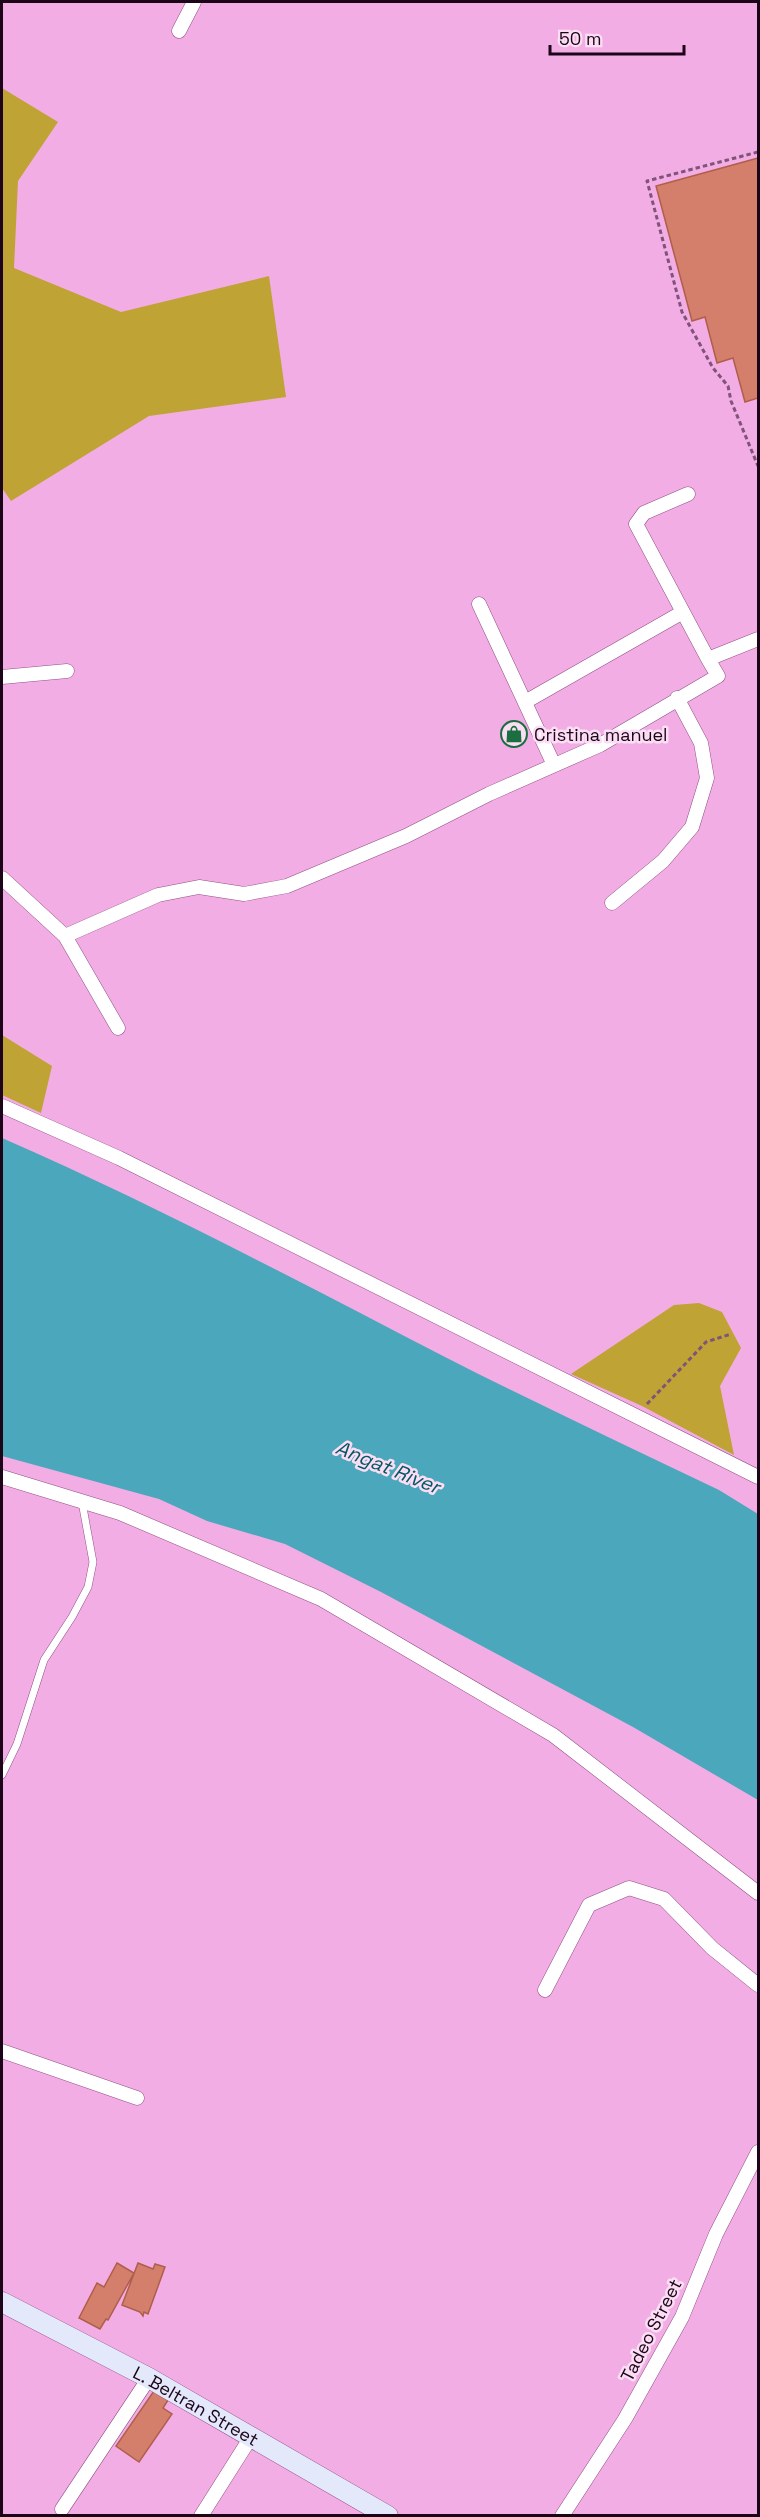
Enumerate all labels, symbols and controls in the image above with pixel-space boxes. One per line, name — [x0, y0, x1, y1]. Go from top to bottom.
scale bar — [550, 18, 684, 56]
text: 50 m — [559, 27, 601, 50]
shop icon: Cristina manuel — [499, 719, 529, 749]
place label: Cristina manuel — [534, 723, 668, 746]
water label: Angat River — [332, 1434, 446, 1501]
street label: Tadeo Street — [615, 2275, 687, 2385]
street label: L. Beltran Street — [129, 2360, 263, 2451]

